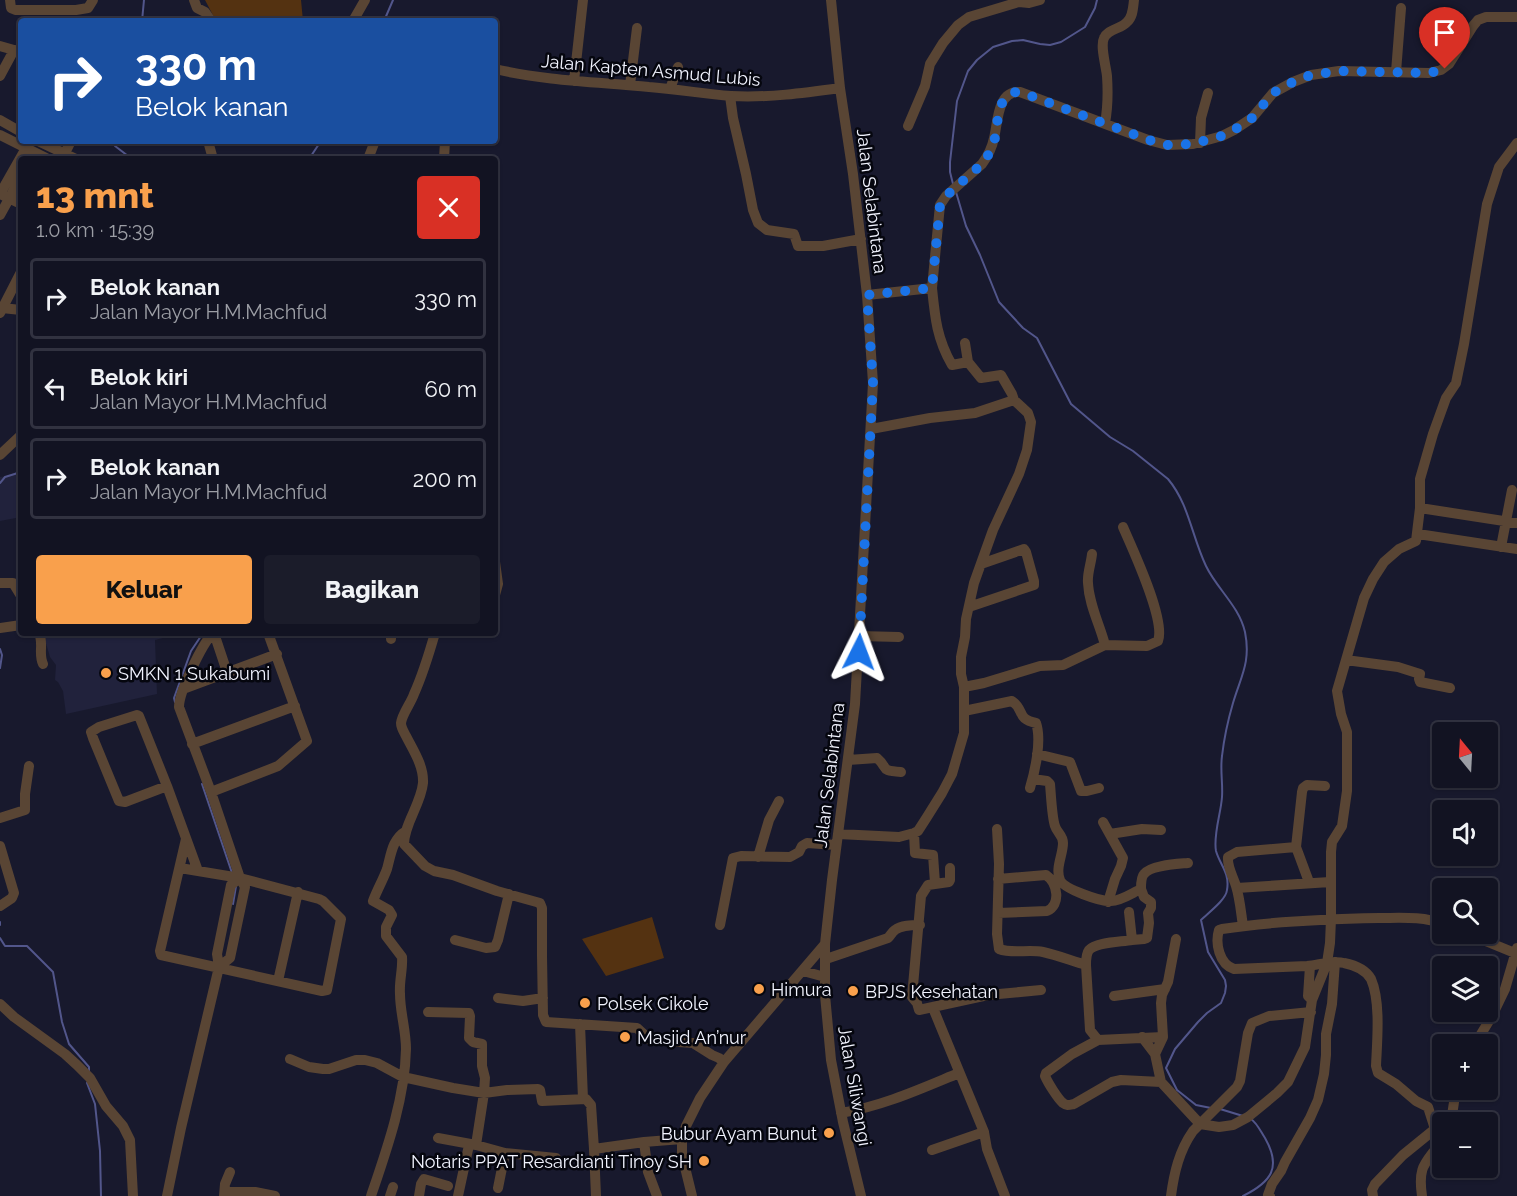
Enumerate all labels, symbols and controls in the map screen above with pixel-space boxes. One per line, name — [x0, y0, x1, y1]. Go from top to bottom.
pin — [1419, 7, 1470, 69]
icon: arrive — [1428, 16, 1461, 49]
text: 330 m — [135, 41, 257, 90]
icon: right — [36, 42, 114, 120]
street label: Jalan Kapten Asmud Lubis — [540, 50, 762, 90]
text: Belok kanan — [135, 91, 289, 122]
street label: Jalan Selabintana — [853, 127, 891, 275]
text: 13 mnt — [36, 174, 154, 216]
button: close — [417, 176, 480, 239]
text: 1.0 km · 15:39 — [36, 218, 154, 242]
text: Belok kanan — [90, 274, 220, 300]
icon: right — [39, 282, 72, 315]
text: 330 m — [414, 286, 477, 312]
text: Jalan Mayor H.M.Machfud — [90, 300, 327, 324]
text: Belok kiri — [90, 364, 188, 390]
icon: left — [39, 372, 72, 405]
text: 60 m — [424, 376, 477, 402]
text: Jalan Mayor H.M.Machfud — [90, 390, 327, 414]
text: Belok kanan — [90, 454, 220, 480]
icon: right — [39, 462, 72, 495]
text: 200 m — [413, 466, 477, 492]
text: Jalan Mayor H.M.Machfud — [90, 480, 327, 504]
button: Keluar — [36, 555, 252, 624]
button: Bagikan — [264, 555, 480, 624]
position arrow — [827, 620, 891, 684]
place label: SMKN 1 Sukabumi — [118, 663, 270, 684]
marker: SMKN 1 Sukabumi — [99, 666, 113, 680]
street label: Jalan Selabintana — [810, 701, 848, 849]
north arrow — [1432, 722, 1498, 788]
map controls — [1432, 722, 1498, 1178]
button: sound — [1432, 800, 1498, 866]
button: search — [1432, 878, 1498, 944]
button: layers — [1432, 956, 1498, 1022]
place label: Himura — [771, 979, 832, 1000]
place label: BPJS Kesehatan — [865, 981, 998, 1002]
marker: Himura — [752, 982, 766, 996]
marker: BPJS Kesehatan — [846, 984, 860, 998]
place label: Polsek Cikole — [597, 993, 709, 1014]
marker: Polsek Cikole — [578, 996, 592, 1010]
street label: Jalan Siliwangi — [834, 1024, 876, 1148]
place label: Masjid An’nur — [637, 1027, 747, 1048]
marker: Masjid An’nur — [618, 1030, 632, 1044]
button: + — [1432, 1034, 1498, 1100]
button: − — [1432, 1112, 1498, 1178]
place label: Bubur Ayam Bunut — [661, 1123, 817, 1144]
marker: Bubur Ayam Bunut — [822, 1126, 836, 1140]
place label: Notaris PPAT Resardianti Tinoy SH — [411, 1151, 692, 1172]
marker: Notaris PPAT Resardianti Tinoy SH — [697, 1154, 711, 1168]

